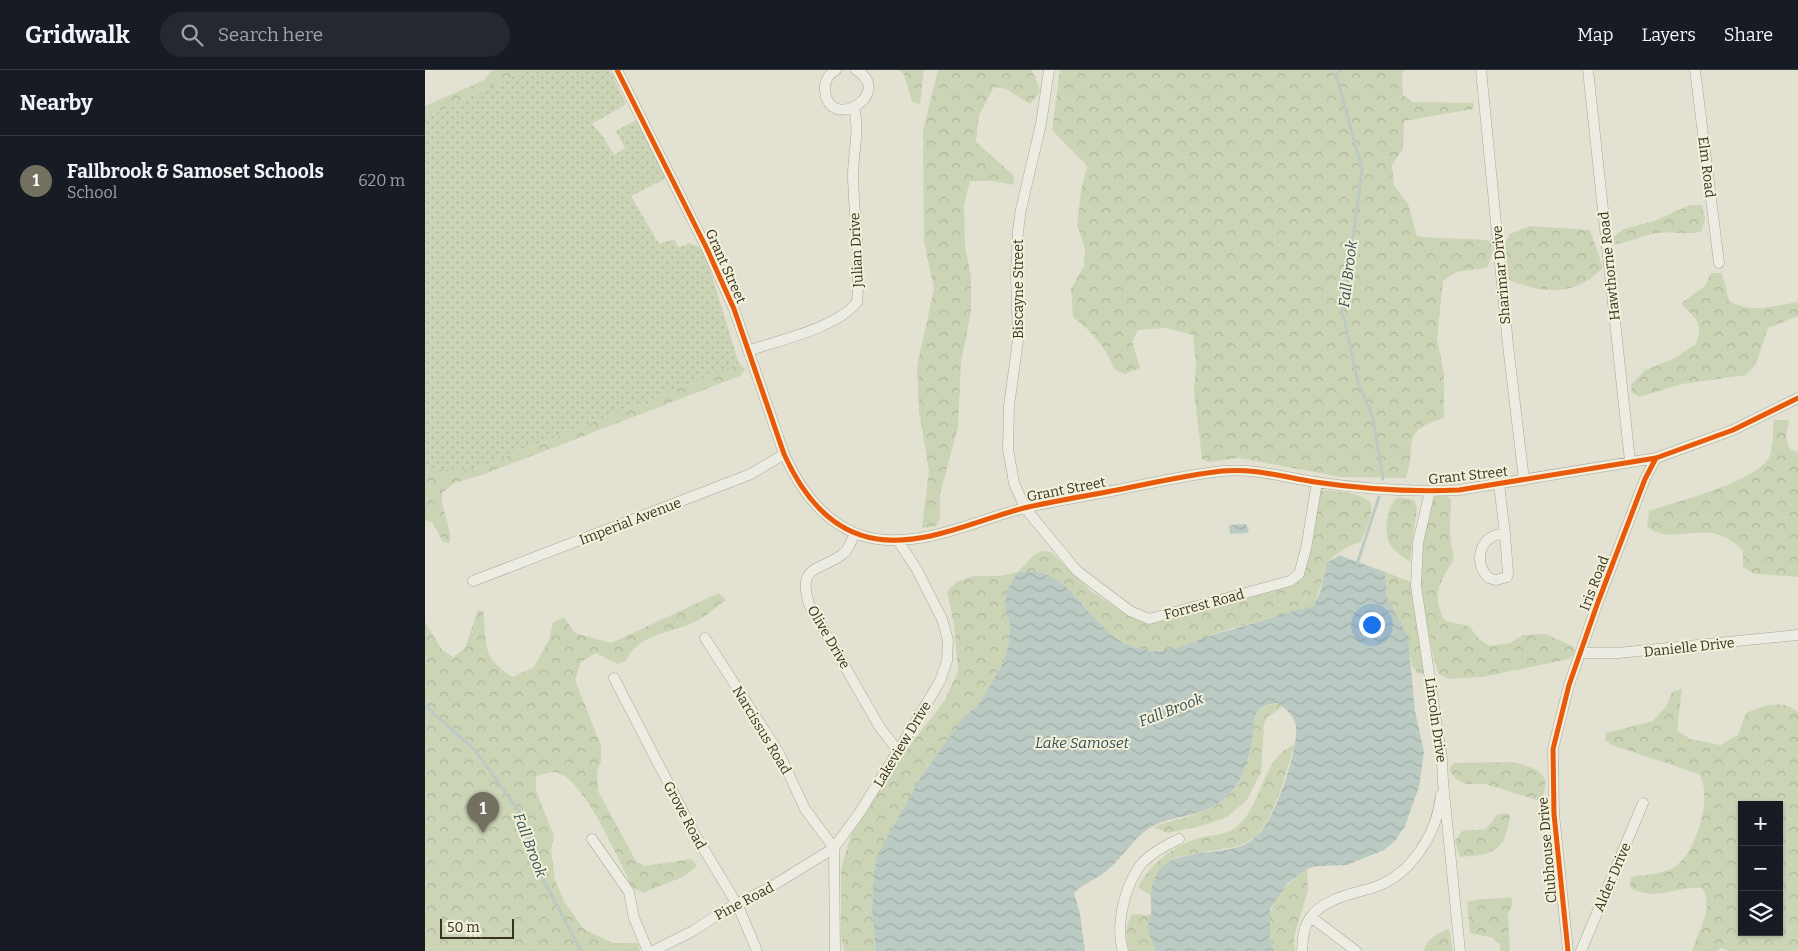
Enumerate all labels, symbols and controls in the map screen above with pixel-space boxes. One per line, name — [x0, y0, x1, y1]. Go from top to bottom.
search box — [160, 12, 510, 57]
text: Gridwalk — [25, 21, 130, 49]
icon: search — [178, 21, 206, 49]
text: Search here — [218, 23, 323, 46]
text: Map — [1577, 24, 1613, 46]
text: Layers — [1641, 24, 1696, 46]
text: Share — [1724, 24, 1773, 46]
text: Nearby — [20, 90, 93, 116]
street label: Elm Road — [1694, 135, 1719, 199]
text: Fallbrook & Samoset Schools — [67, 160, 324, 183]
text: 1 — [33, 171, 39, 190]
text: 620 m — [358, 171, 405, 190]
text: School — [67, 183, 117, 202]
street label: Hawthorne Road — [1595, 211, 1624, 321]
street label: Julian Drive — [846, 212, 867, 289]
street label: Sharimar Drive — [1489, 225, 1514, 325]
street label: Grant Street — [702, 226, 750, 306]
street label: Biscayne Street — [1010, 239, 1027, 339]
water label: Fall Brook — [1335, 239, 1361, 309]
street label: Grant Street — [1427, 463, 1509, 488]
street label: Grant Street — [1025, 474, 1107, 505]
street label: Imperial Avenue — [577, 494, 684, 549]
street label: Iris Road — [1576, 553, 1613, 613]
street label: Forrest Road — [1162, 586, 1246, 623]
street label: Olive Drive — [804, 603, 854, 672]
your location — [1359, 612, 1385, 638]
street label: Danielle Drive — [1643, 634, 1735, 661]
street label: Lincoln Drive — [1421, 676, 1450, 764]
street label: Narcissus Road — [729, 683, 795, 778]
water label: Fall Brook — [1136, 689, 1206, 730]
street label: Lakeview Drive — [870, 698, 935, 790]
water label: Lake Samoset — [1035, 734, 1130, 752]
street label: Grove Road — [660, 778, 710, 852]
pin: 1 — [467, 792, 499, 833]
street label: Clubhouse Drive — [1534, 796, 1561, 904]
map controls — [1738, 801, 1783, 936]
button: + — [1738, 801, 1783, 846]
water label: Fall Brook — [510, 810, 551, 880]
street label: Alder Drive — [1590, 840, 1635, 914]
button: − — [1738, 846, 1783, 891]
street label: Pine Road — [712, 879, 777, 924]
button: layers — [1738, 891, 1783, 936]
scale bar — [440, 916, 514, 939]
text: 50 m — [447, 919, 480, 936]

